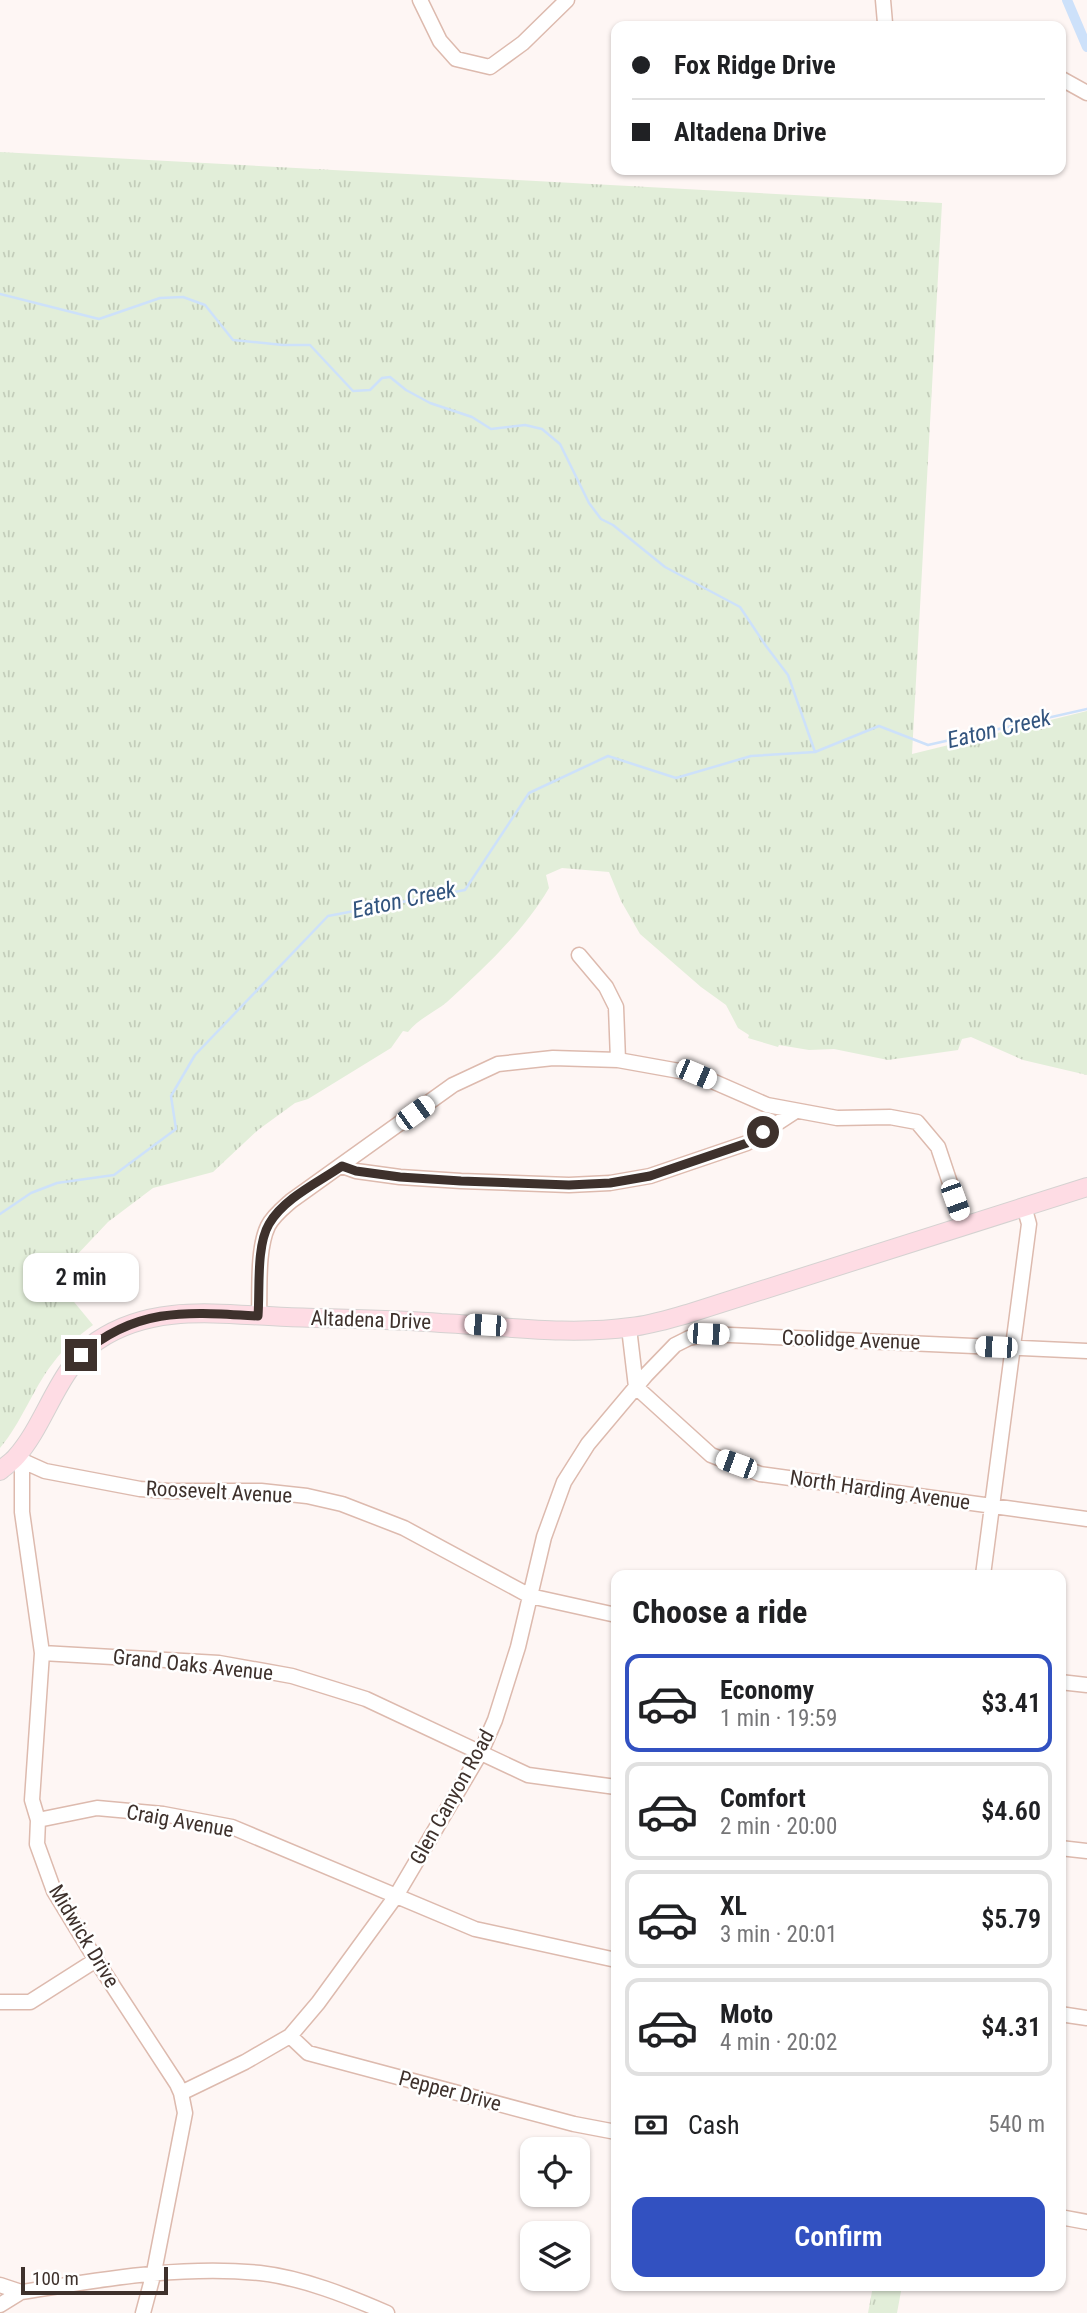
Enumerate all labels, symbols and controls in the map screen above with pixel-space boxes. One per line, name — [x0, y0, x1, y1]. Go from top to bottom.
text: Fox Ridge Drive — [674, 50, 836, 80]
text: Altadena Drive — [674, 117, 826, 147]
water label: Eaton Creek — [945, 704, 1054, 754]
water label: Eaton Creek — [350, 876, 459, 924]
car — [673, 1056, 720, 1092]
car — [392, 1092, 439, 1134]
route start — [747, 1116, 779, 1148]
car — [938, 1177, 973, 1223]
callout: 2 min — [23, 1254, 139, 1302]
text: 2 min — [56, 1264, 106, 1291]
street label: Altadena Drive — [310, 1306, 432, 1334]
car — [464, 1313, 507, 1337]
car — [687, 1323, 730, 1345]
street label: Coolidge Avenue — [781, 1326, 921, 1354]
car — [975, 1336, 1018, 1358]
route end — [65, 1339, 97, 1371]
car — [713, 1447, 760, 1481]
street label: North Harding Avenue — [788, 1465, 972, 1515]
street label: Roosevelt Avenue — [145, 1476, 293, 1508]
text: Choose a ride — [632, 1593, 807, 1631]
street label: Grand Oaks Avenue — [112, 1645, 274, 1685]
icon: car — [636, 1672, 699, 1735]
text: Economy — [720, 1675, 814, 1705]
text: $3.41 — [981, 1688, 1041, 1718]
text: 1 min · 19:59 — [720, 1705, 837, 1732]
street label: Glen Canyon Road — [405, 1725, 499, 1869]
icon: car — [636, 1780, 699, 1843]
text: Comfort — [720, 1783, 806, 1813]
text: $4.60 — [981, 1796, 1041, 1826]
street label: Craig Avenue — [125, 1800, 236, 1842]
text: 2 min · 20:00 — [720, 1813, 837, 1840]
street label: Midwick Drive — [44, 1880, 124, 1992]
icon: car — [636, 1888, 699, 1951]
text: XL — [720, 1891, 747, 1921]
text: $5.79 — [981, 1904, 1041, 1934]
text: 3 min · 20:01 — [720, 1921, 837, 1948]
icon: car — [636, 1996, 699, 2059]
text: Moto — [720, 1999, 773, 2029]
text: $4.31 — [981, 2012, 1041, 2042]
text: 4 min · 20:02 — [720, 2029, 837, 2056]
street label: Pepper Drive — [396, 2066, 504, 2116]
icon: cash — [632, 2106, 670, 2144]
text: Cash — [688, 2110, 740, 2140]
text: 540 m — [988, 2111, 1045, 2138]
map controls — [520, 2137, 590, 2291]
button: locate — [520, 2137, 590, 2207]
button: Confirm — [632, 2197, 1045, 2277]
button: layers — [520, 2221, 590, 2291]
scale bar — [21, 2264, 168, 2296]
text: 100 m — [32, 2267, 79, 2290]

